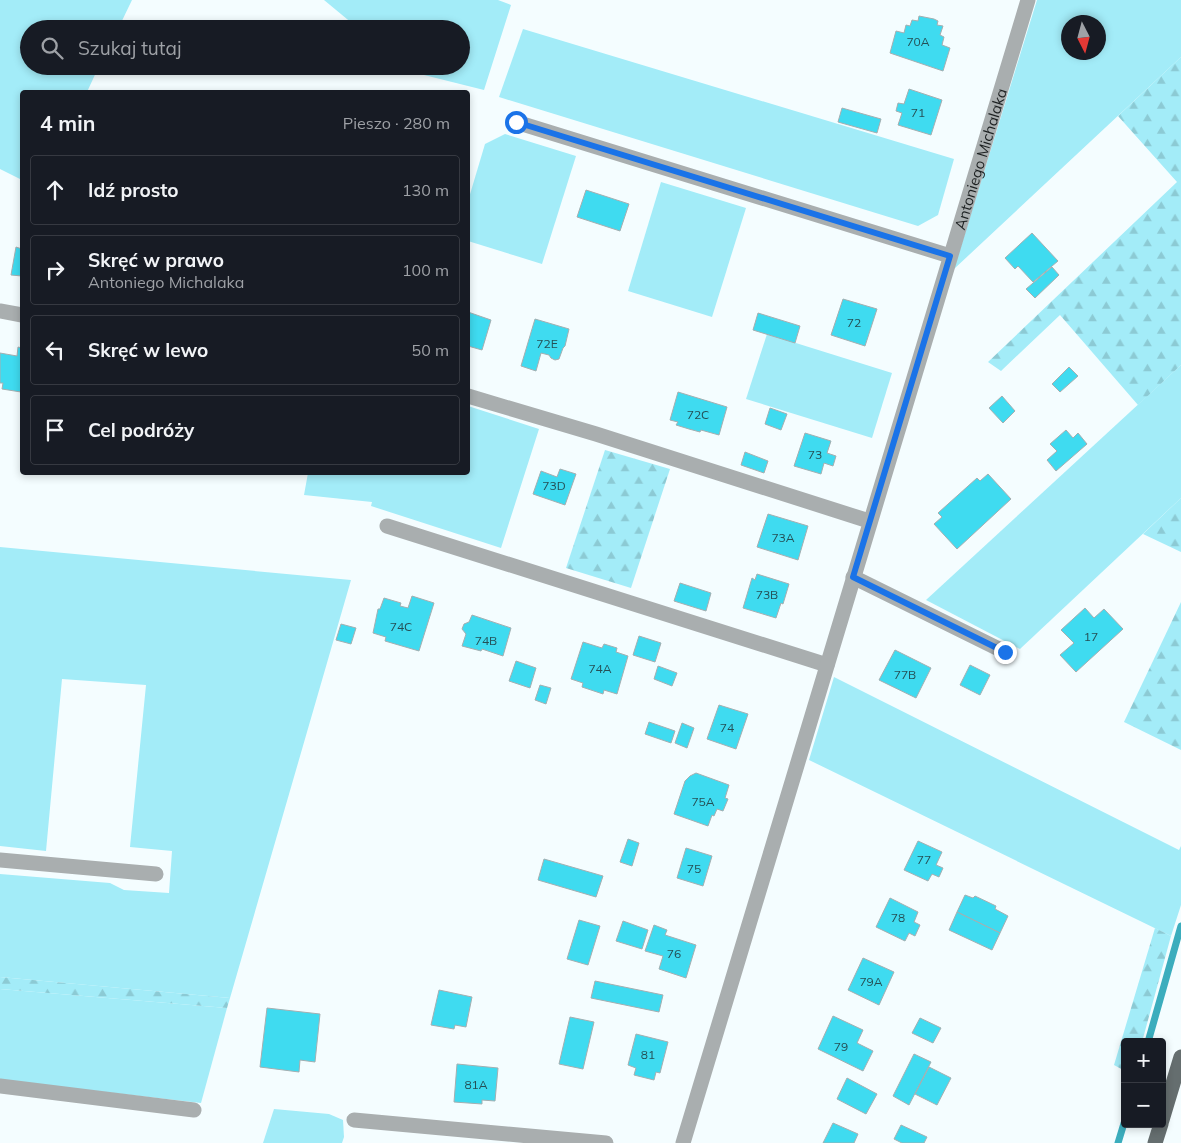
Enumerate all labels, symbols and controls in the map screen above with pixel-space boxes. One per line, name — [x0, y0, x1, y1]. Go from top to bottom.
north arrow — [1061, 15, 1106, 60]
search box — [20, 20, 470, 75]
icon: search — [38, 34, 66, 62]
house number: 70A — [906, 34, 930, 49]
text: Szukaj tutaj — [78, 36, 181, 60]
street label: Antoniego Michalaka — [950, 86, 1010, 232]
house number: 71 — [911, 105, 925, 120]
text: 4 min — [40, 110, 95, 136]
route start — [505, 111, 528, 134]
text: Pieszo · 280 m — [343, 113, 450, 133]
icon: ahead — [41, 176, 69, 204]
text: Idź prosto — [88, 178, 179, 202]
text: 130 m — [402, 180, 449, 200]
text: Skręć w prawo — [88, 248, 224, 272]
icon: right — [41, 256, 69, 284]
text: 100 m — [402, 260, 449, 280]
text: Antoniego Michalaka — [88, 272, 244, 292]
house number: 72 — [847, 315, 861, 330]
icon: left — [41, 336, 69, 364]
house number: 72E — [536, 336, 558, 351]
text: Skręć w lewo — [88, 338, 208, 362]
text: 50 m — [412, 340, 449, 360]
house number: 72C — [687, 407, 709, 422]
icon: arrive — [41, 416, 69, 444]
text: Cel podróży — [88, 418, 194, 442]
house number: 73 — [808, 447, 822, 462]
house number: 73D — [542, 478, 566, 493]
house number: 73A — [771, 530, 795, 545]
house number: 73B — [756, 587, 778, 602]
house number: 74C — [390, 619, 412, 634]
house number: 17 — [1084, 629, 1098, 644]
house number: 74B — [475, 633, 497, 648]
route end — [994, 641, 1017, 664]
house number: 74A — [588, 661, 612, 676]
house number: 77B — [894, 667, 916, 682]
house number: 74 — [720, 720, 734, 735]
house number: 75A — [691, 794, 715, 809]
house number: 77 — [917, 852, 931, 867]
house number: 75 — [687, 861, 701, 876]
house number: 78 — [891, 910, 905, 925]
house number: 76 — [667, 946, 681, 961]
house number: 79A — [859, 974, 883, 989]
map controls — [1121, 1038, 1166, 1128]
button: + — [1121, 1038, 1166, 1083]
house number: 79 — [834, 1039, 848, 1054]
house number: 81 — [641, 1047, 655, 1062]
house number: 81A — [464, 1077, 488, 1092]
button: − — [1121, 1083, 1166, 1128]

